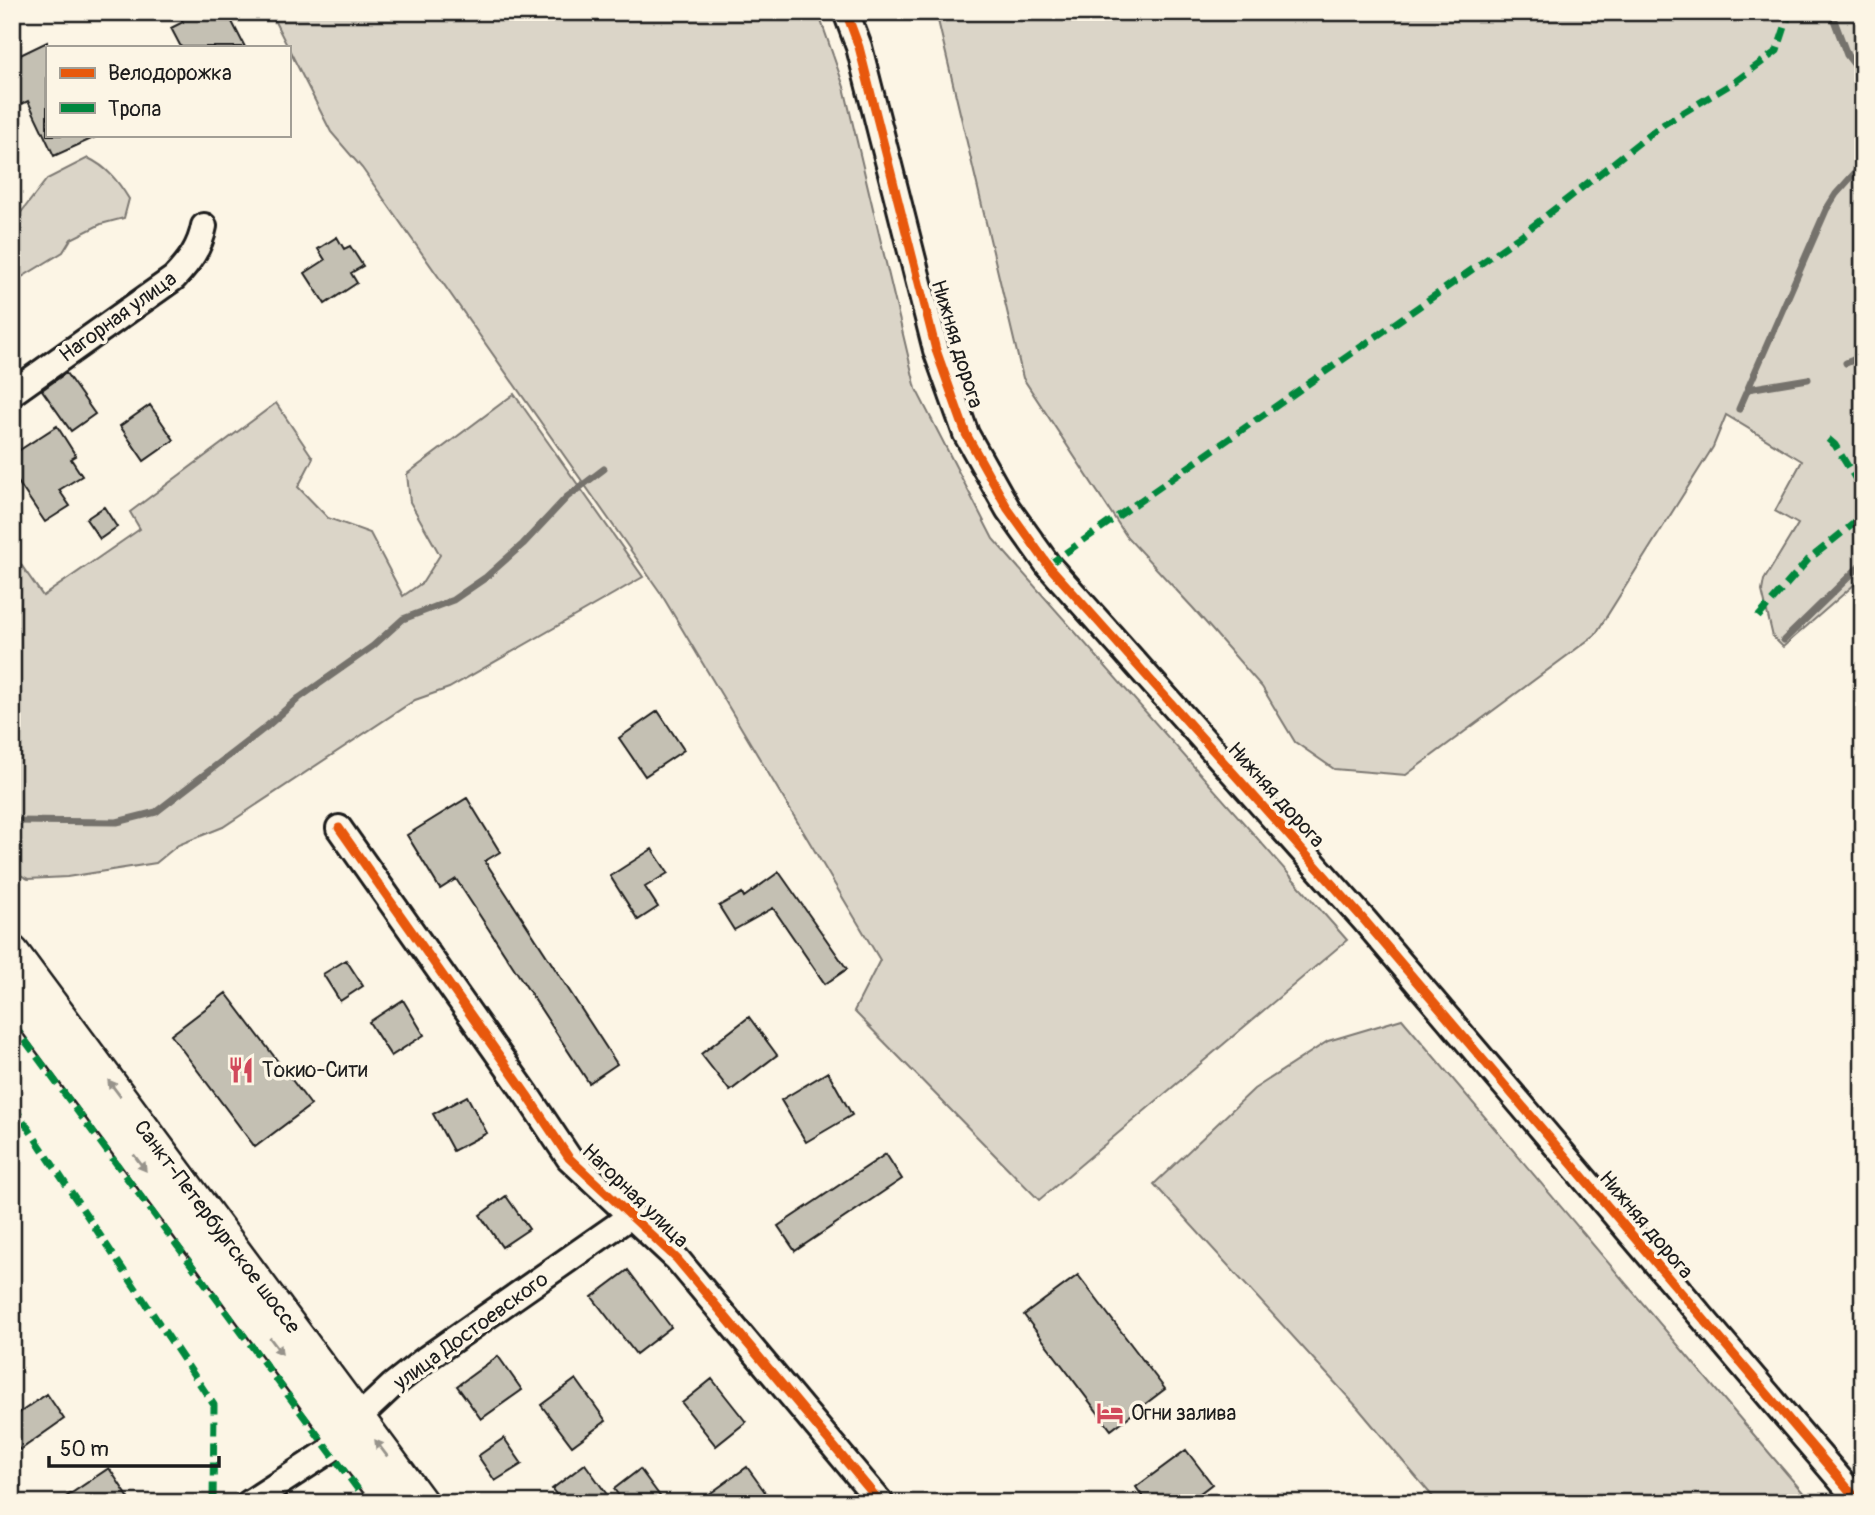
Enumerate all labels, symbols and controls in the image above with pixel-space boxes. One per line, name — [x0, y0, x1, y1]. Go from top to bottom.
legend — [46, 46, 290, 136]
text: Велодорожка — [108, 60, 232, 87]
text: Тропа — [108, 96, 161, 123]
street label: Нагорная улица — [54, 265, 182, 369]
street label: Нижняя дорога — [925, 277, 989, 411]
street label: Нижняя дорога — [1222, 737, 1330, 853]
restaurant icon: Токио-Сити — [226, 1055, 256, 1085]
place label: Токио-Сити — [262, 1057, 368, 1084]
one-way arrow — [107, 1079, 121, 1097]
street label: Санкт-Петербургское шоссе — [128, 1115, 307, 1340]
street label: Нагорная улица — [576, 1138, 694, 1254]
one-way arrow — [133, 1154, 148, 1172]
street label: Нижняя дорога — [1593, 1165, 1699, 1285]
street label: улица Достоевского — [388, 1266, 554, 1397]
one-way arrow — [269, 1337, 283, 1355]
hotel icon: Огни залива — [1095, 1398, 1125, 1428]
place label: Огни залива — [1131, 1400, 1236, 1427]
scale bar — [49, 1424, 219, 1468]
text: 50 m — [60, 1436, 109, 1463]
one-way arrow — [374, 1439, 388, 1457]

